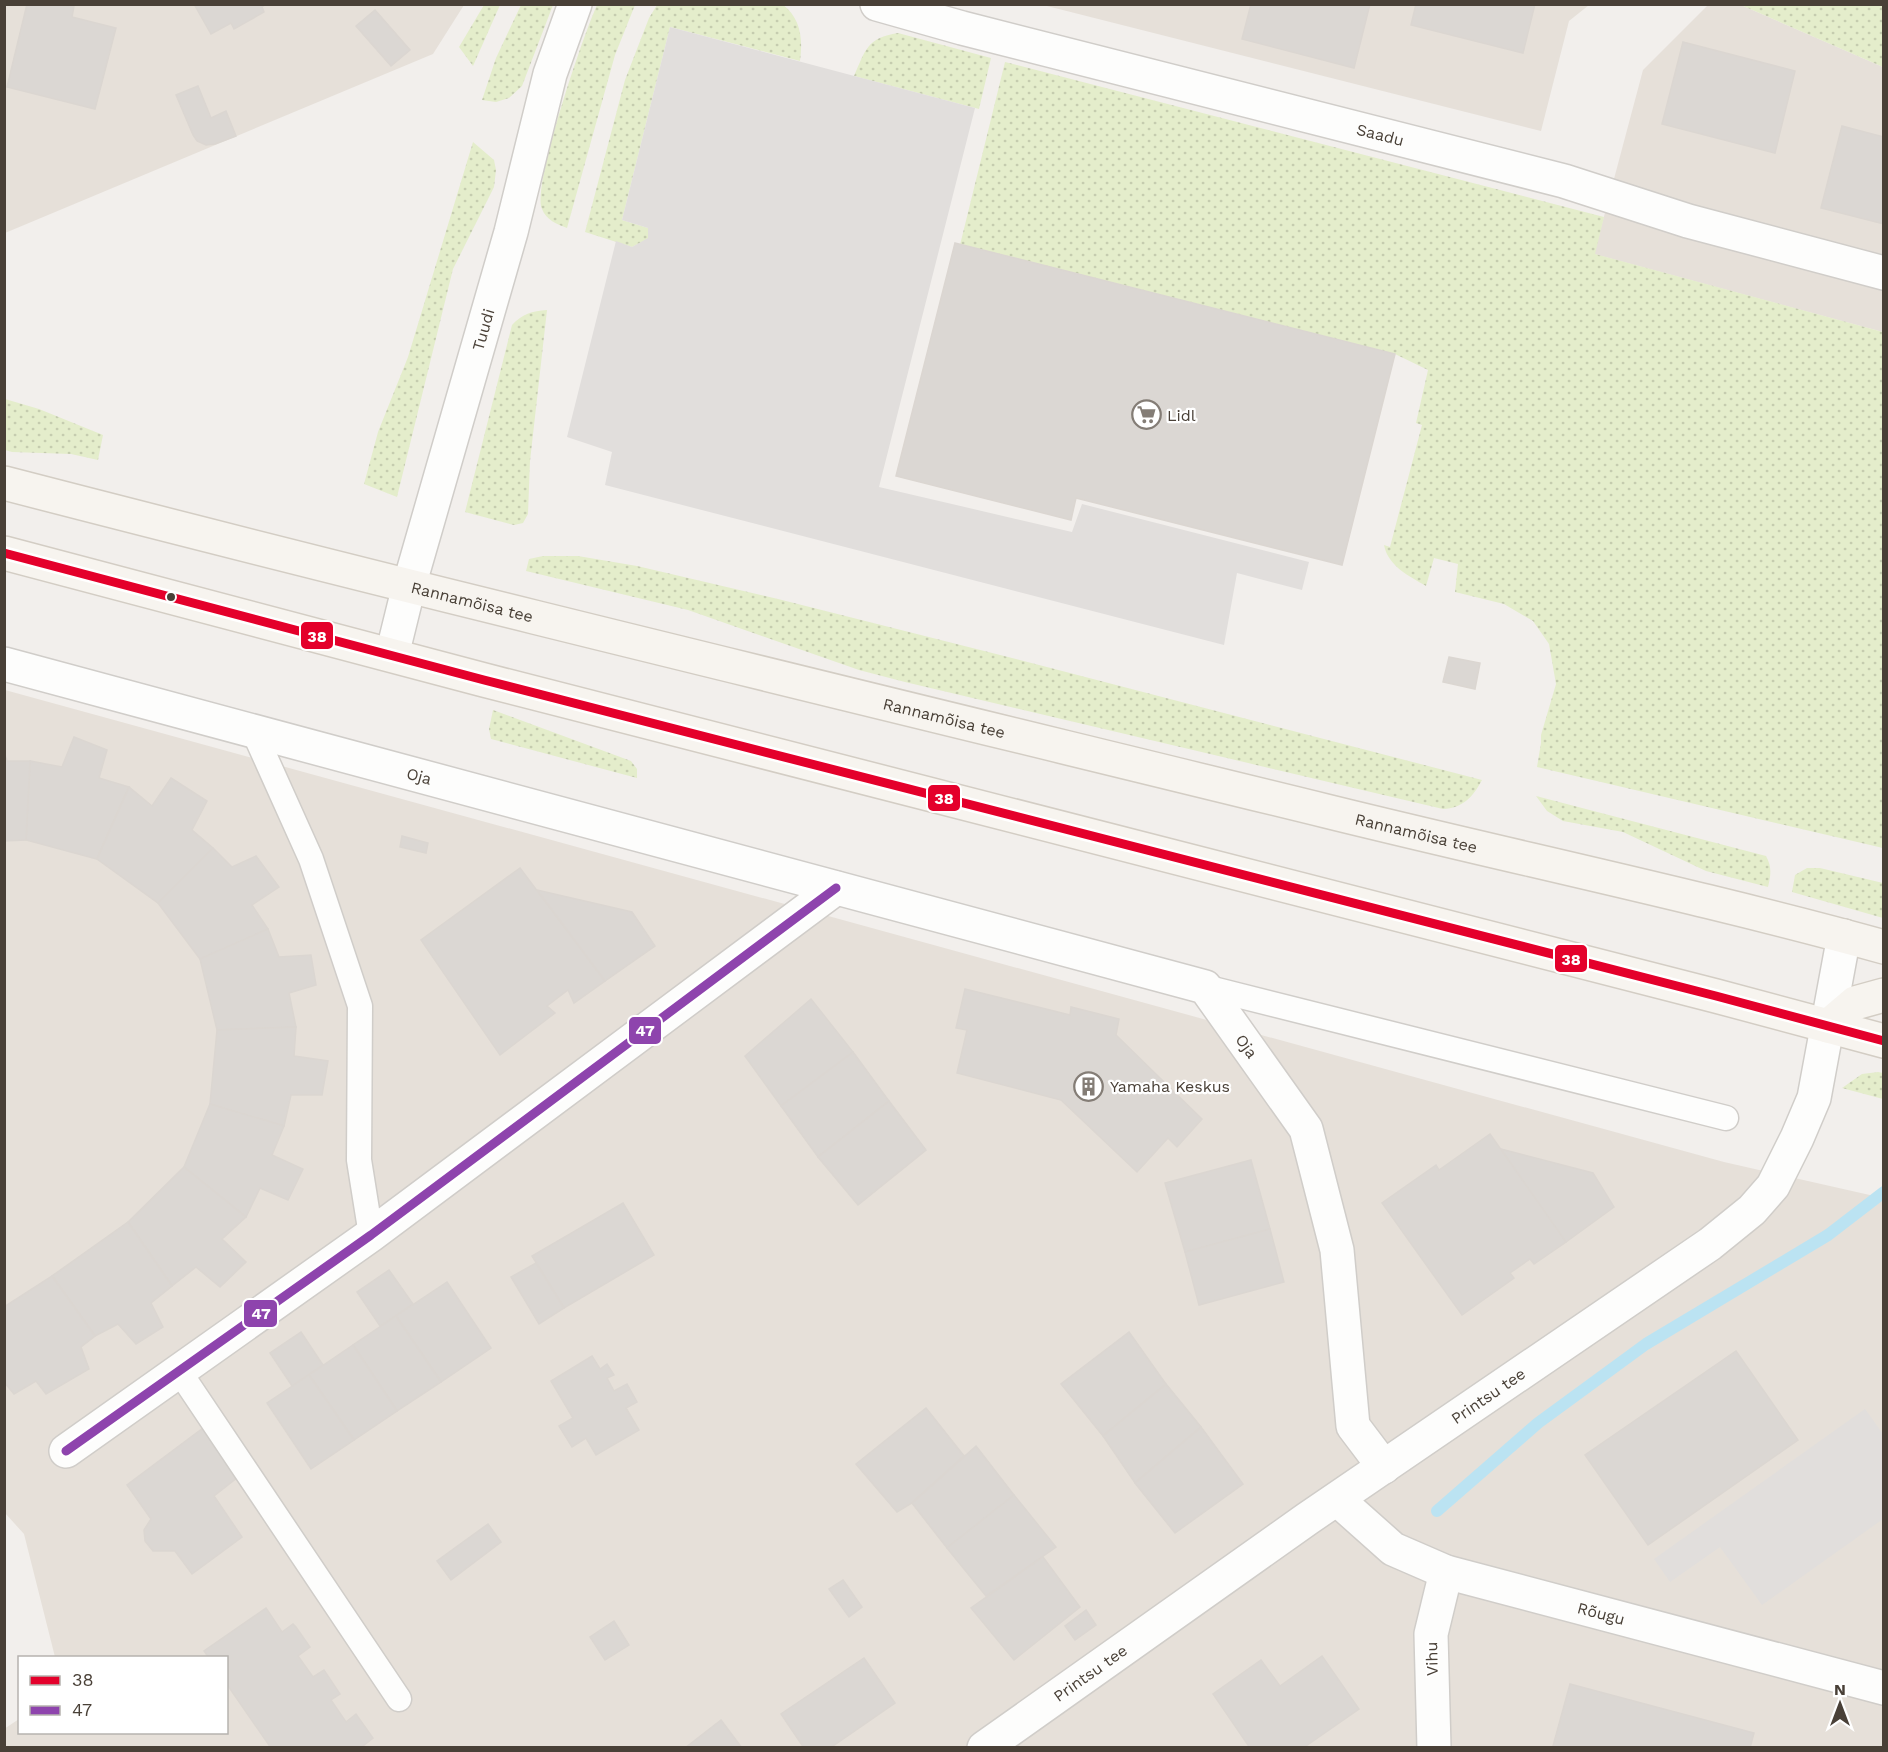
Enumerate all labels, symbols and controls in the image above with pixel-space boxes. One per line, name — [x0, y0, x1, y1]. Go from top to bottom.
street label: Saadu — [1355, 119, 1406, 149]
street label: Tuudi — [468, 306, 498, 353]
supermarket icon: Lidl — [1130, 399, 1162, 431]
place label: Lidl — [1167, 406, 1196, 425]
street label: Rannamõisa tee — [409, 577, 535, 626]
unlabelled marker — [165, 591, 177, 603]
line badge: 38 — [300, 621, 334, 650]
text: 38 — [307, 627, 327, 646]
street label: Rannamõisa tee — [881, 694, 1007, 742]
street label: Oja — [405, 763, 434, 788]
line badge: 38 — [927, 784, 961, 812]
text: 38 — [934, 789, 954, 808]
street label: Rannamõisa tee — [1353, 809, 1479, 856]
line badge: 38 — [1554, 944, 1588, 973]
text: 38 — [1561, 950, 1581, 969]
line badge: 47 — [628, 1016, 662, 1045]
text: 47 — [635, 1021, 655, 1040]
street label: Oja — [1232, 1030, 1262, 1062]
building icon: Yamaha Keskus — [1073, 1070, 1105, 1102]
place label: Yamaha Keskus — [1110, 1077, 1230, 1096]
line badge: 47 — [243, 1299, 278, 1328]
text: 47 — [251, 1304, 271, 1323]
street label: Printsu tee — [1447, 1364, 1529, 1428]
street label: Rõugu — [1575, 1598, 1627, 1628]
street label: Printsu tee — [1050, 1640, 1131, 1705]
street label: Vihu — [1422, 1642, 1442, 1676]
legend — [18, 1656, 228, 1734]
text: 38 — [72, 1669, 94, 1690]
north arrow — [1810, 1674, 1870, 1734]
text: N — [1834, 1680, 1846, 1699]
text: 47 — [72, 1699, 92, 1720]

